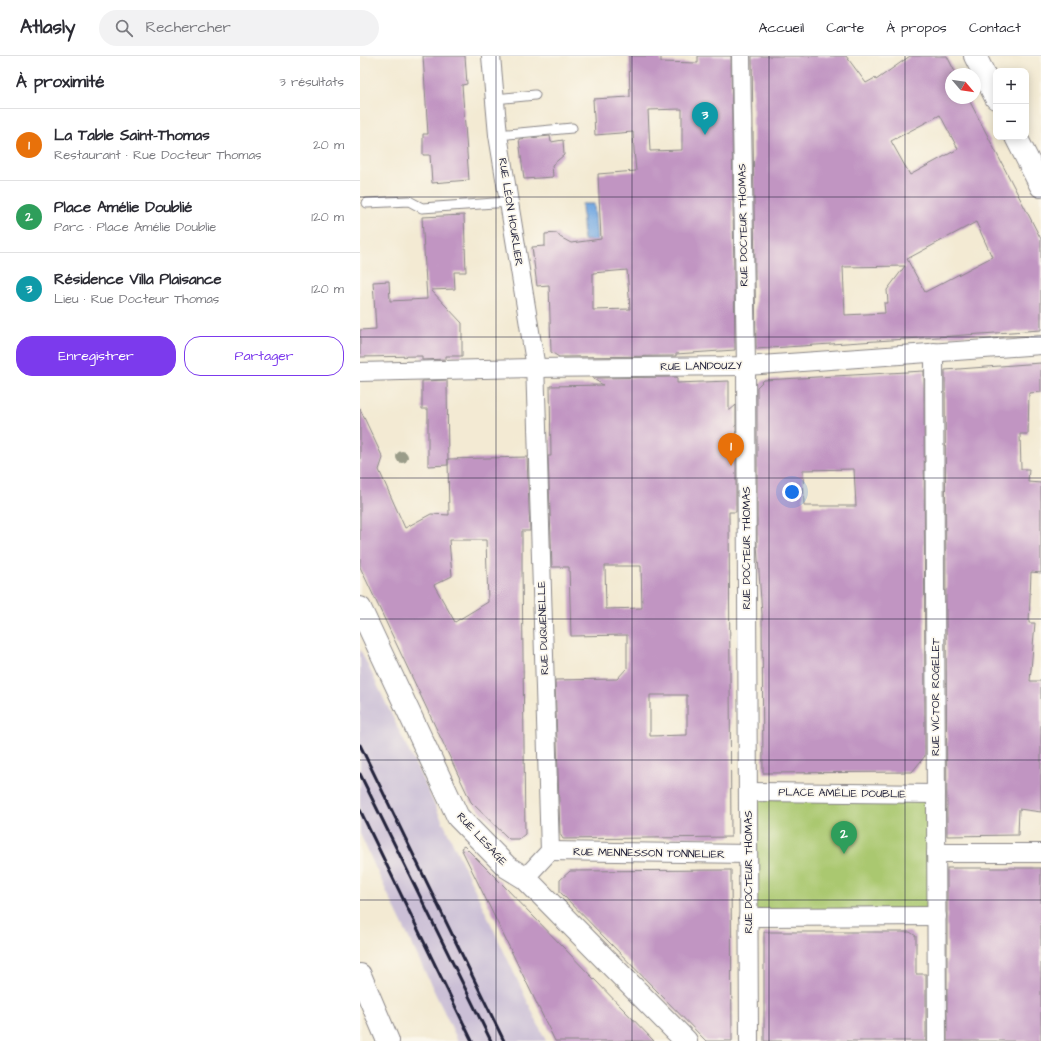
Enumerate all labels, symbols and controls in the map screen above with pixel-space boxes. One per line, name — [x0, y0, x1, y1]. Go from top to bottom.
search box — [99, 10, 379, 46]
text: Atlasly — [20, 14, 75, 41]
icon: search — [113, 17, 135, 39]
text: Rechercher — [145, 17, 231, 38]
text: Accueil — [759, 18, 804, 38]
text: Carte — [826, 18, 864, 38]
text: À propos — [886, 18, 947, 38]
text: Contact — [969, 18, 1021, 38]
north arrow — [945, 68, 981, 104]
map controls — [993, 68, 1029, 140]
button: + — [993, 68, 1029, 104]
text: À proximité — [16, 70, 105, 94]
text: 3 résultats — [279, 73, 344, 91]
pin: 3 — [692, 102, 718, 135]
button: − — [993, 104, 1029, 140]
text: La Table Saint-Thomas — [54, 125, 210, 146]
text: 1 — [28, 136, 30, 154]
text: 20 m — [313, 136, 344, 154]
text: Restaurant · Rue Docteur Thomas — [54, 146, 262, 164]
street label: RUE LÉON HOURLIER — [495, 157, 527, 267]
street label: RUE DOCTEUR THOMAS — [734, 163, 752, 287]
text: Place Amélie Doublié — [54, 197, 192, 218]
text: 2 — [25, 208, 33, 226]
text: 120 m — [311, 208, 344, 226]
text: Parc · Place Amélie Doublie — [54, 218, 216, 236]
text: Résidence Villa Plaisance — [54, 269, 222, 290]
text: 3 — [26, 280, 32, 298]
text: 120 m — [311, 280, 344, 298]
text: Lieu · Rue Docteur Thomas — [54, 290, 219, 308]
button: Enregistrer — [16, 336, 176, 376]
button: Partager — [184, 336, 344, 376]
street label: RUE LANDOUZY — [660, 358, 742, 374]
pin: 1 — [718, 433, 744, 466]
your location — [782, 482, 802, 502]
street label: RUE DOCTEUR THOMAS — [739, 486, 754, 610]
street label: RUE DUQUENELLE — [534, 580, 552, 675]
street label: RUE VICTOR ROGELET — [928, 638, 943, 756]
street label: PLACE AMÉLIE DOUBLIE — [778, 784, 906, 802]
street label: RUE LESAGE — [454, 809, 511, 869]
street label: RUE DOCTEUR THOMAS — [741, 810, 756, 934]
pin: 2 — [831, 821, 857, 854]
street label: RUE MENNESSON TONNELIER — [573, 844, 725, 862]

